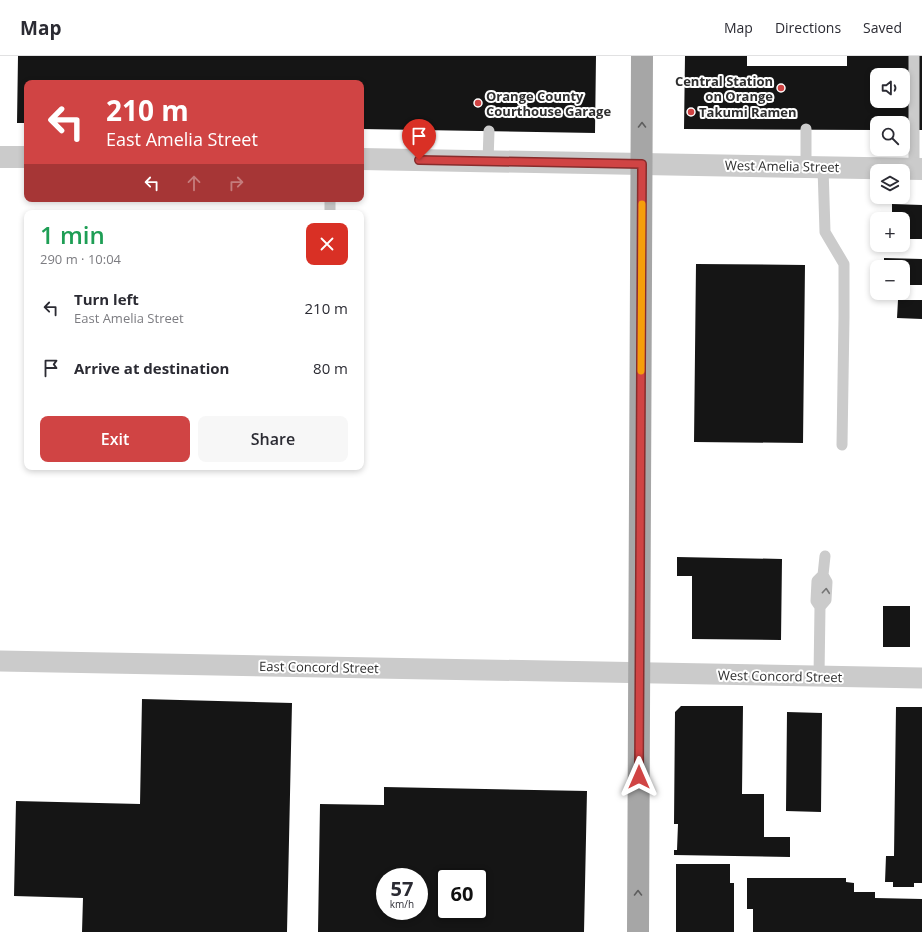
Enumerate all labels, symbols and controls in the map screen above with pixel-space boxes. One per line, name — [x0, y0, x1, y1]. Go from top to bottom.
text: Map — [20, 15, 61, 41]
text: Map — [724, 18, 753, 37]
text: Directions — [775, 18, 841, 37]
text: Saved — [863, 18, 902, 37]
map controls — [870, 68, 910, 300]
button: sound — [870, 68, 910, 108]
place label: Central Station on Orange — [675, 72, 773, 105]
marker: Central Station on Orange — [776, 83, 786, 93]
place label: Orange County Courthouse Garage — [486, 87, 611, 120]
text: 210 m — [106, 91, 189, 129]
icon: left — [40, 96, 92, 148]
marker: Orange County Courthouse Garage — [473, 98, 483, 108]
place label: Takumi Ramen — [699, 103, 797, 121]
marker: Takumi Ramen — [686, 107, 696, 117]
button: search — [870, 116, 910, 156]
pin — [402, 119, 436, 160]
one-way arrow — [638, 122, 646, 128]
icon: arrive — [408, 125, 430, 147]
text: East Amelia Street — [106, 127, 258, 151]
street label: West Amelia Street — [725, 156, 840, 176]
button: layers — [870, 164, 910, 204]
icon: left — [141, 172, 163, 194]
icon: ahead — [183, 172, 205, 194]
icon: right — [225, 172, 247, 194]
button: + — [870, 212, 910, 252]
text: 1 min — [40, 218, 105, 251]
button: close — [306, 223, 348, 265]
text: 290 m · 10:04 — [40, 250, 121, 268]
button: − — [870, 260, 910, 300]
text: Turn left — [74, 289, 139, 309]
icon: left — [40, 297, 62, 319]
text: 210 m — [304, 298, 348, 318]
text: East Amelia Street — [74, 309, 184, 327]
icon: arrive — [40, 357, 62, 379]
text: Arrive at destination — [74, 358, 229, 378]
text: 80 m — [313, 358, 348, 378]
button: Exit — [40, 416, 190, 462]
button: Share — [198, 416, 348, 462]
one-way arrow — [822, 588, 831, 594]
street label: East Concord Street — [259, 657, 379, 677]
street label: West Concord Street — [718, 666, 843, 686]
position arrow — [618, 756, 660, 798]
speed limit sign: 60 — [436, 868, 488, 920]
text: 57 — [391, 875, 413, 902]
one-way arrow — [634, 890, 642, 896]
text: km/h — [390, 897, 414, 911]

